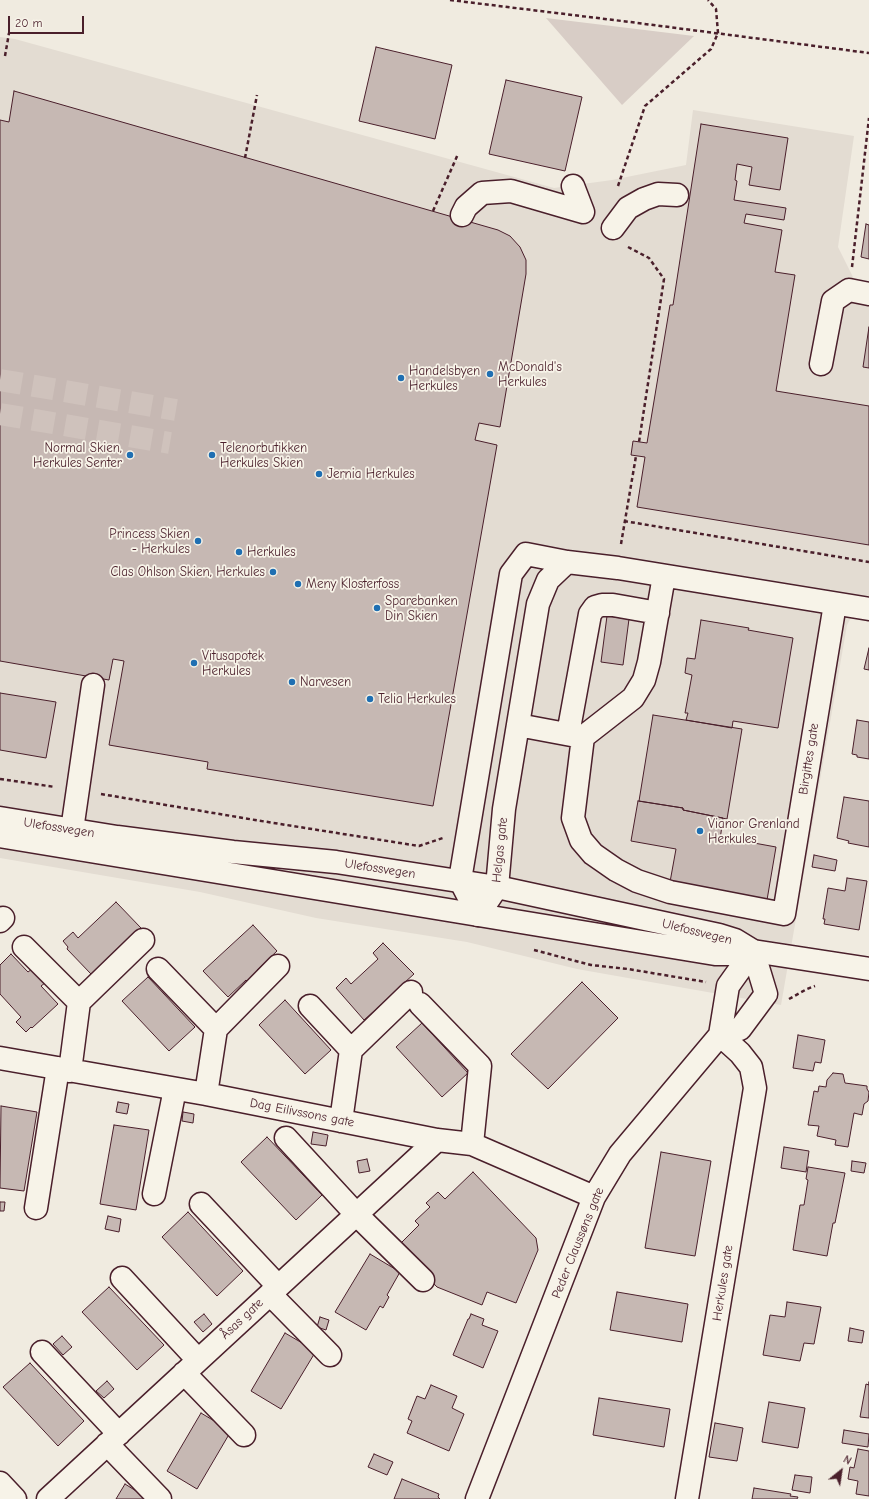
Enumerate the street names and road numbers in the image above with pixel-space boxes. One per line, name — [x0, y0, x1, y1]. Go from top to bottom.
street label: Birgittes gate — [796, 722, 822, 796]
street label: Ulefossvegen — [22, 815, 96, 841]
street label: Helgas gate — [489, 817, 511, 883]
street label: Ulefossvegen — [343, 856, 417, 882]
street label: Ulefossvegen — [660, 916, 734, 948]
street label: Dag Eilivssons gate — [248, 1095, 356, 1131]
street label: Peder Claussøns gate — [549, 1185, 607, 1301]
street label: Herkules gate — [709, 1244, 737, 1322]
street label: Åsas gate — [217, 1295, 267, 1343]

